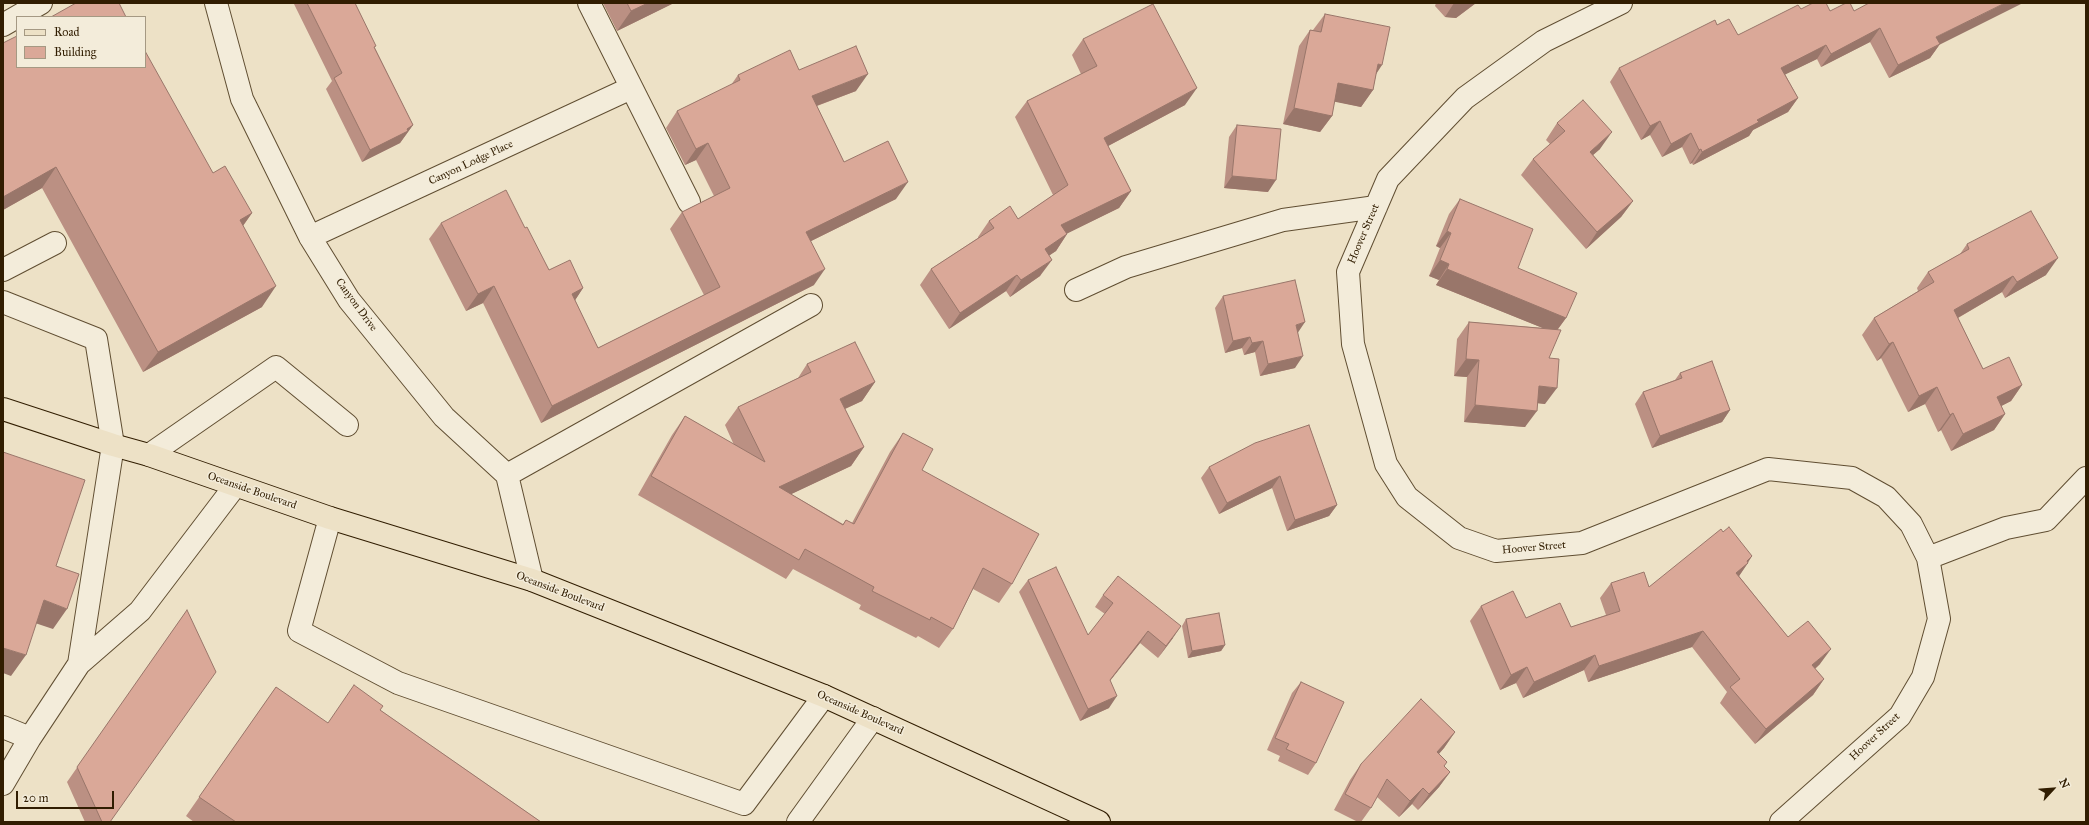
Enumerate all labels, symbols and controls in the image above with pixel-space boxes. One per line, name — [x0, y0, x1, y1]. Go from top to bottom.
legend — [16, 16, 146, 68]
text: Road — [54, 25, 80, 39]
text: Building — [54, 45, 96, 59]
street label: Canyon Lodge Place — [427, 138, 515, 188]
street label: Hoover Street — [1345, 202, 1383, 266]
street label: Canyon Drive — [332, 276, 380, 334]
street label: Oceanside Boulevard — [206, 470, 298, 512]
street label: Hoover Street — [1502, 539, 1566, 557]
street label: Oceanside Boulevard — [514, 569, 606, 615]
street label: Oceanside Boulevard — [815, 688, 905, 738]
street label: Hoover Street — [1847, 710, 1903, 764]
north arrow — [2033, 769, 2073, 809]
text: N — [2056, 776, 2072, 791]
scale bar — [18, 783, 116, 809]
text: 20 m — [23, 791, 49, 805]

